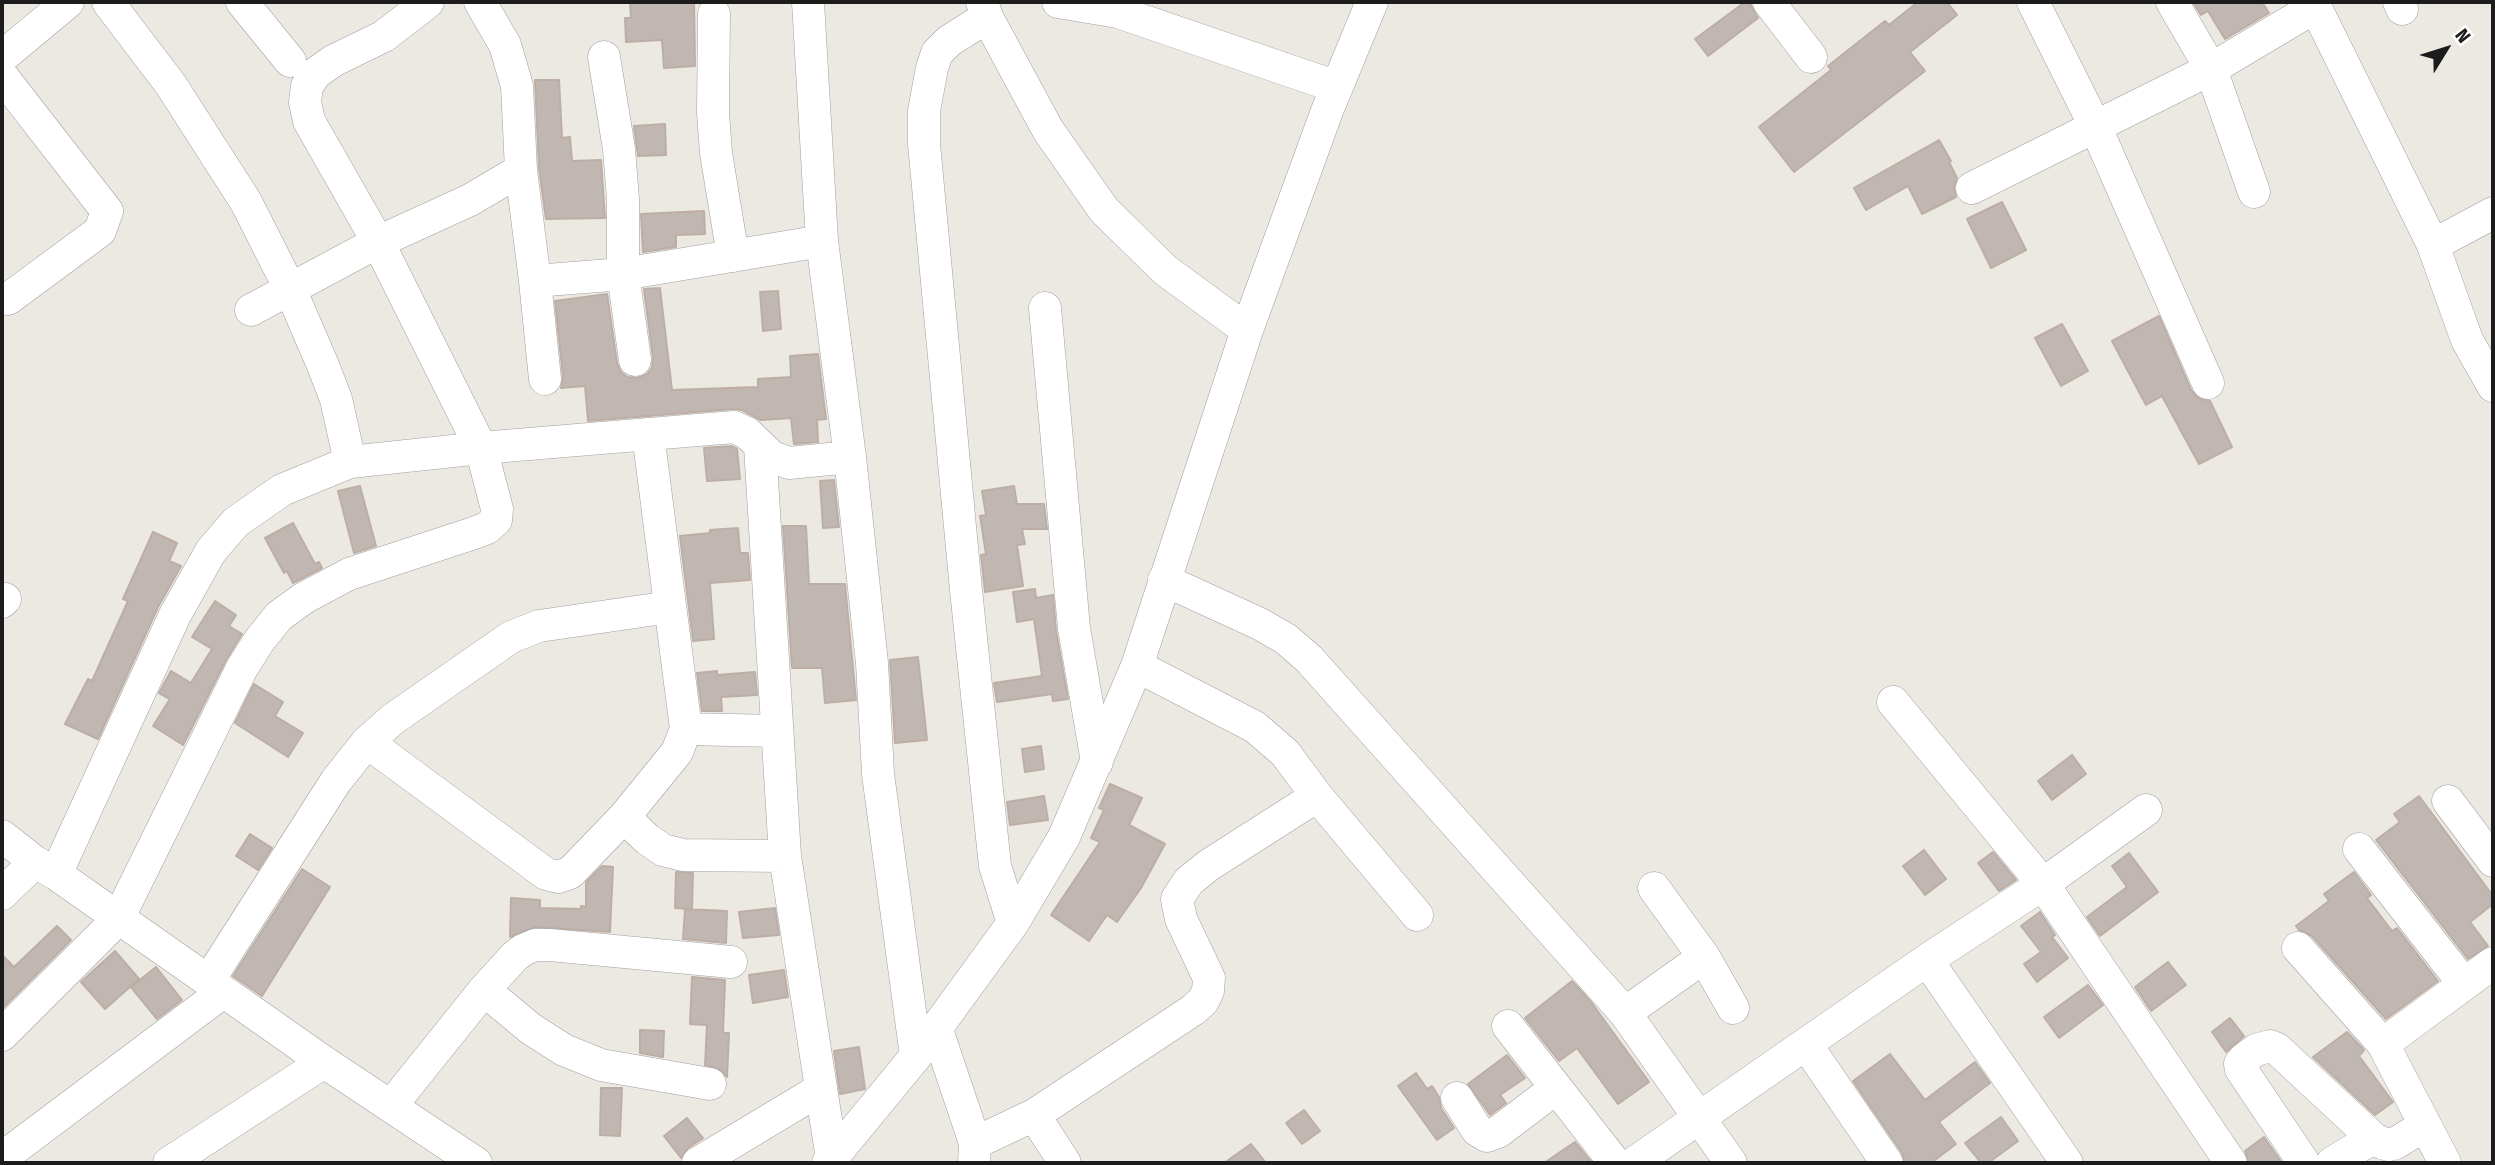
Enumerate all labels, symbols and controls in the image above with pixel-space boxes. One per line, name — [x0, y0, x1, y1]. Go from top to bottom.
north arrow — [2411, 14, 2481, 84]
text: N — [2450, 24, 2476, 47]

